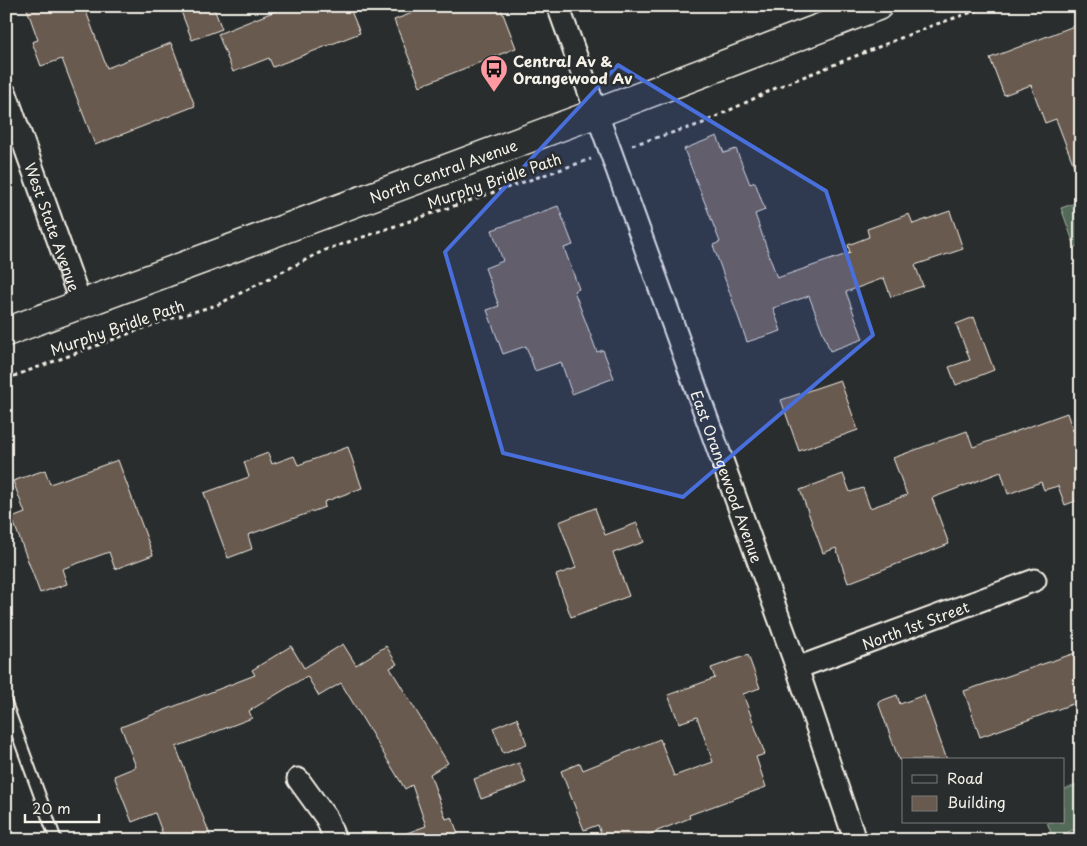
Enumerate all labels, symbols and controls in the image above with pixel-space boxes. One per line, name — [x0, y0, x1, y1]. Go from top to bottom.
place label: Central Av & Orangewood Av — [513, 49, 633, 89]
bus stop icon: Central Av & Orangewood Av — [479, 54, 509, 93]
street label: North Central Avenue — [366, 132, 520, 208]
street label: Murphy Bridle Path — [424, 146, 564, 214]
street label: West State Avenue — [20, 159, 87, 294]
street label: Murphy Bridle Path — [47, 293, 187, 361]
street label: East Orangewood Avenue — [686, 387, 770, 566]
street label: North 1st Street — [858, 594, 972, 655]
legend — [902, 758, 1064, 824]
text: Road — [947, 766, 983, 789]
text: Building — [947, 790, 1006, 813]
scale bar — [25, 791, 99, 823]
text: 20 m — [32, 796, 71, 819]

